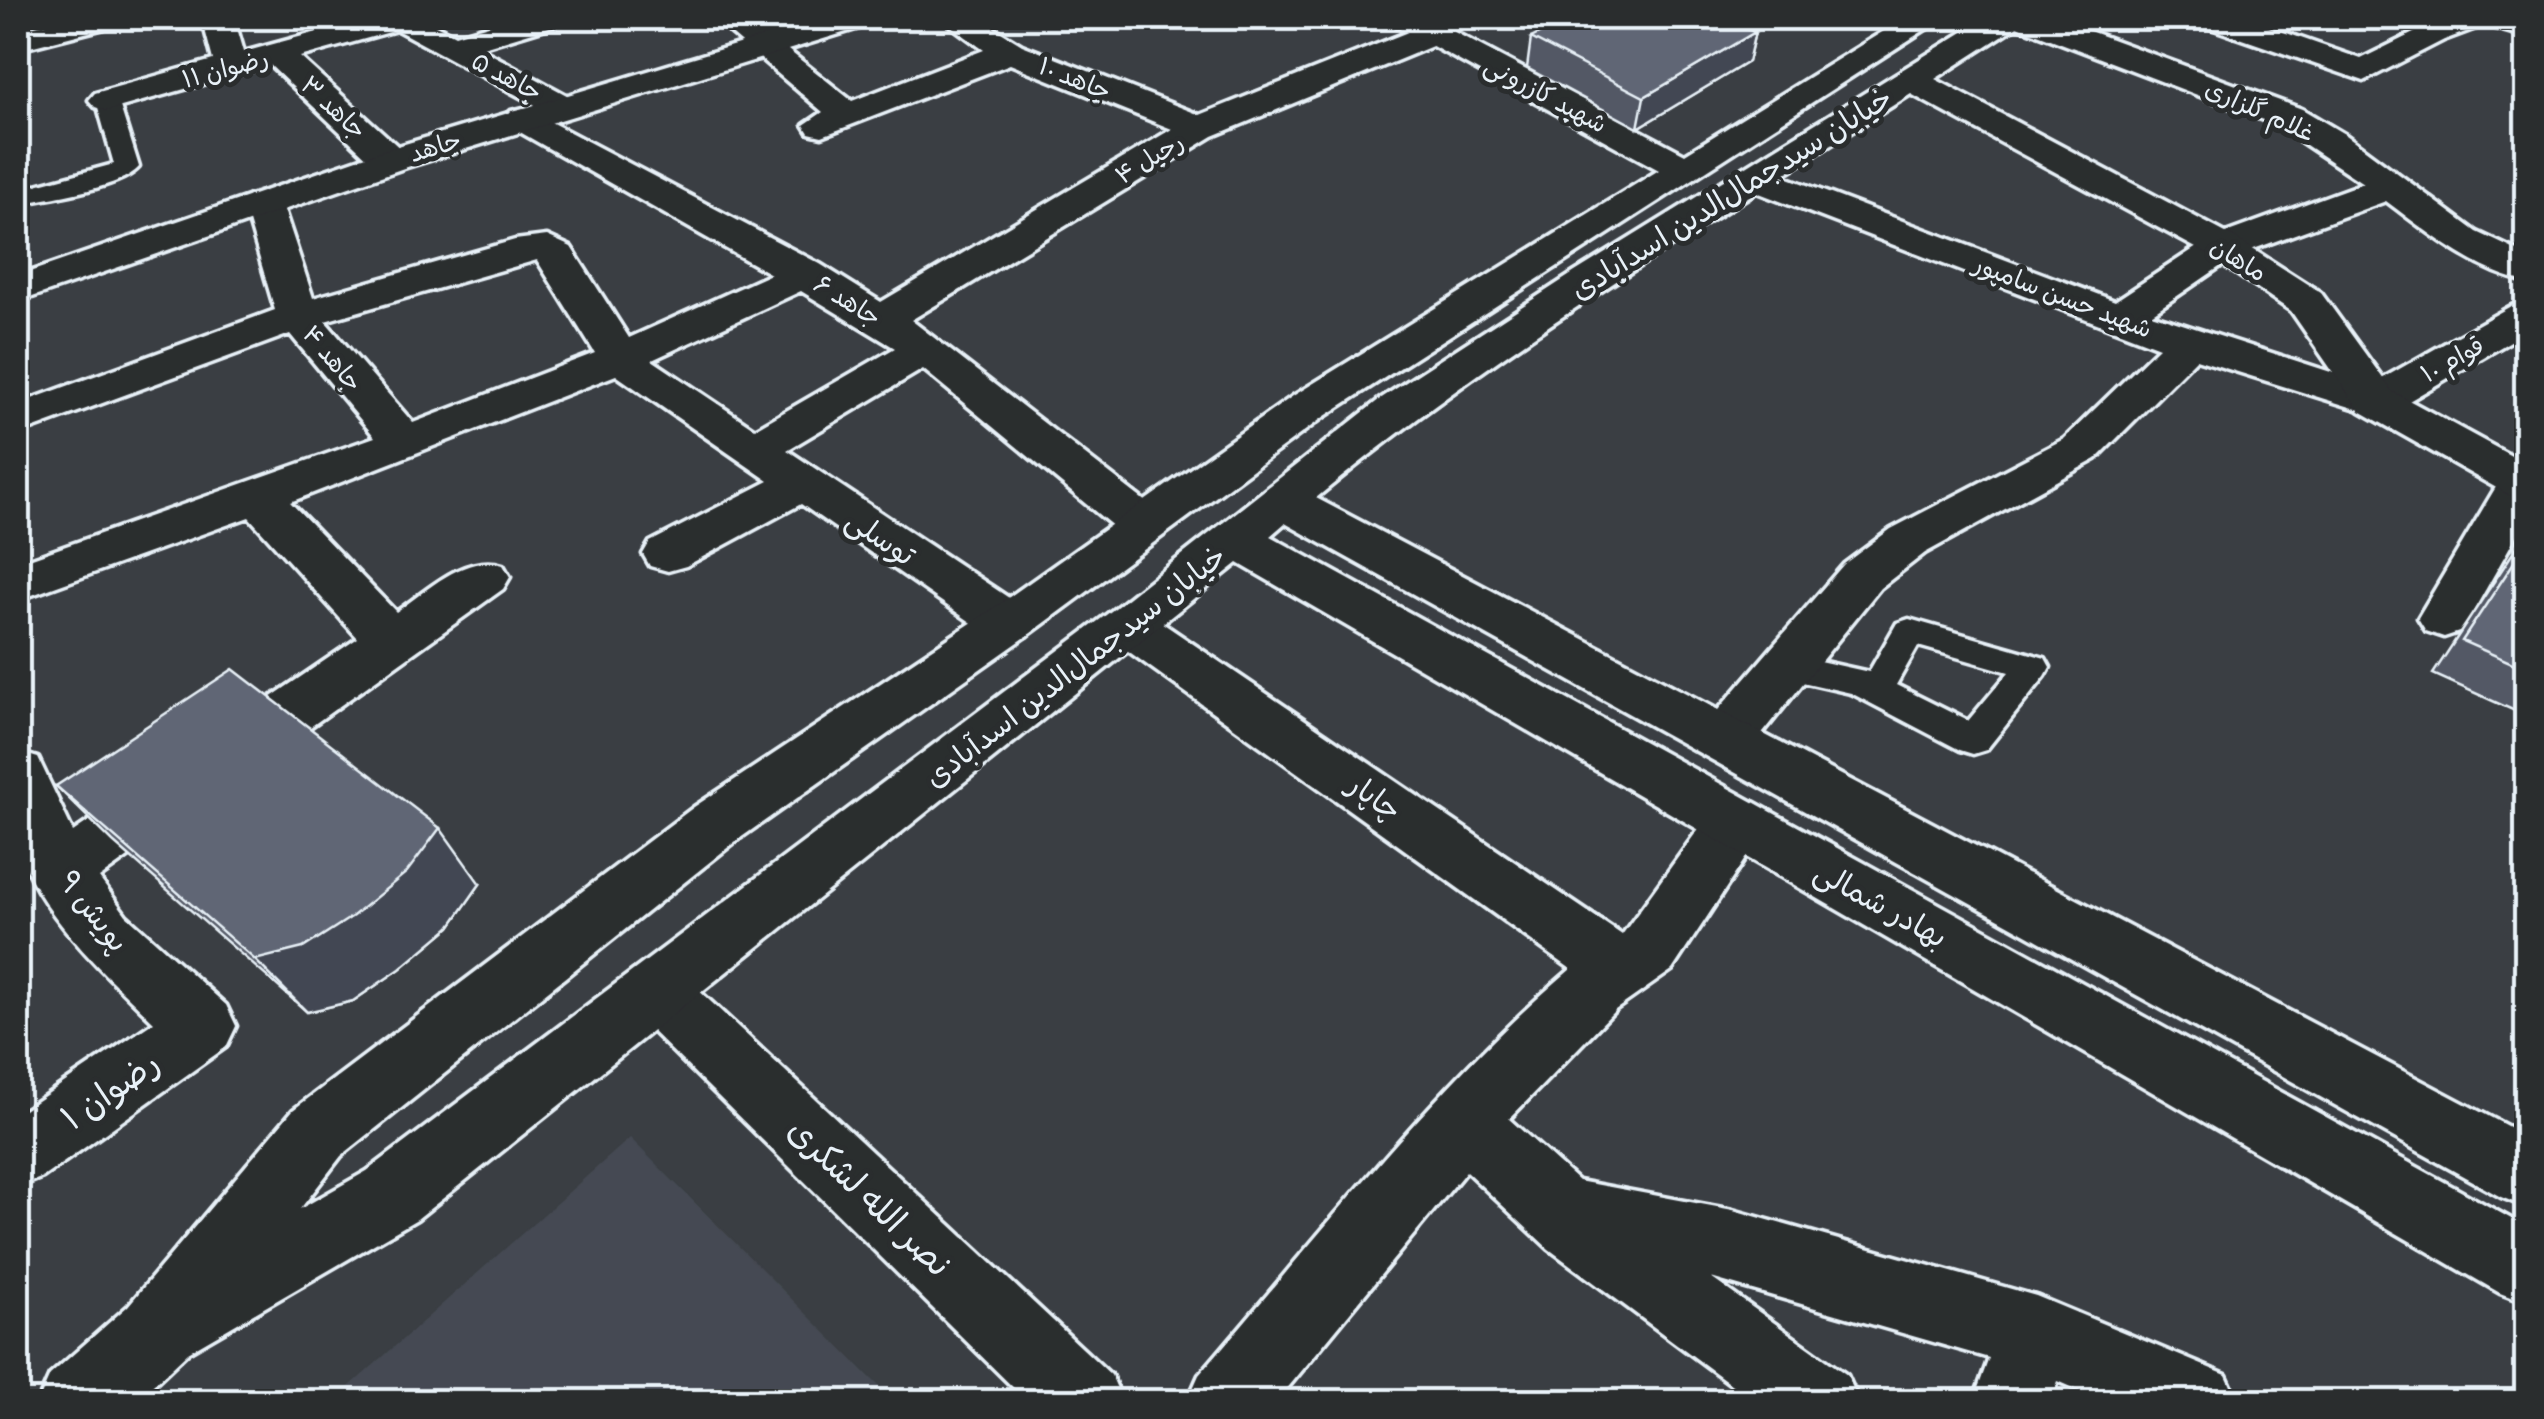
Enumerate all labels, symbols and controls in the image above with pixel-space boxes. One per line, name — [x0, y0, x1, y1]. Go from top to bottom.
street label: رضوان ۱۱ — [179, 42, 271, 94]
street label: جاهد ۵ — [467, 45, 547, 107]
street label: شهید کازرونی — [1479, 49, 1612, 141]
street label: جاهد ۱۰ — [1034, 50, 1116, 106]
street label: جاهد ۳ — [295, 69, 373, 145]
street label: غلام گلزاری — [2199, 73, 2319, 151]
street label: خیابان سیدجمال‌الدین اسدآبادی — [1563, 79, 1899, 307]
street label: جاهد — [405, 124, 465, 168]
street label: رحیل ۴ — [1109, 126, 1189, 190]
street label: ماهان — [2205, 230, 2273, 288]
street label: شهید حسن سامپور — [1967, 247, 2156, 345]
street label: جاهد ۶ — [809, 268, 887, 332]
street label: جاهد ۴ — [297, 319, 369, 397]
street label: قوام ۱۰ — [2415, 329, 2491, 393]
street label: توسلی — [839, 500, 923, 575]
street label: خیابان سیدجمال‌الدین اسدآبادی — [917, 537, 1233, 795]
street label: چاپار — [1338, 764, 1409, 829]
street label: بهادر شمالی — [1808, 852, 1954, 956]
street label: پویش ۹ — [50, 863, 137, 960]
street label: رضوان ۱ — [53, 1041, 167, 1139]
street label: نصر الله لشکری — [780, 1109, 960, 1285]

